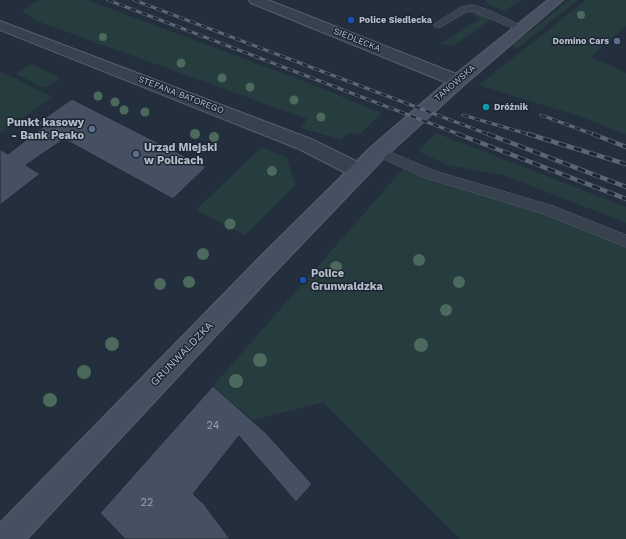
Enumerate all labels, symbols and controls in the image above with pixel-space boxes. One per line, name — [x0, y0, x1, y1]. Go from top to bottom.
marker: Police Siedlecka — [346, 15, 356, 25]
place label: Police Siedlecka — [359, 15, 432, 25]
street label: SIEDLECKA — [332, 26, 382, 54]
place label: Domino Cars — [553, 36, 609, 46]
marker: Domino Cars — [612, 36, 622, 46]
street label: TANOWSKA — [433, 63, 477, 103]
street label: STEFANA BATOREGO — [137, 74, 225, 116]
marker: Dróżnik — [481, 102, 491, 112]
place label: Dróżnik — [494, 102, 528, 112]
place label: Punkt kasowy - Bank Peako — [7, 116, 84, 142]
marker: Punkt kasowy - Bank Peako — [87, 124, 97, 134]
place label: Urząd Miejski w Policach — [144, 141, 217, 167]
marker: Urząd Miejski w Policach — [131, 149, 141, 159]
place label: Police Grunwaldzka — [311, 267, 383, 293]
marker: Police Grunwaldzka — [298, 275, 308, 285]
street label: GRUNWALDZKA — [148, 319, 216, 389]
house number: 24 — [207, 419, 219, 433]
house number: 22 — [141, 496, 153, 510]

